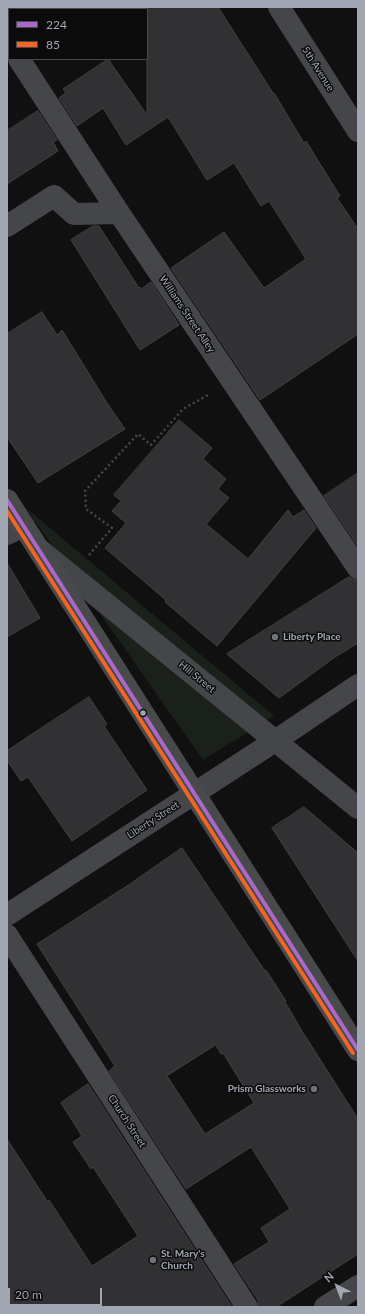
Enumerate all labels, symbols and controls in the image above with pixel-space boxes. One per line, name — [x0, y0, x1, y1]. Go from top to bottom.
legend — [8, 8, 148, 60]
text: 224 — [46, 17, 67, 32]
text: 85 — [46, 37, 60, 52]
street label: 5th Avenue — [299, 44, 337, 94]
street label: Williams Street Alley — [157, 273, 217, 355]
place label: Liberty Place — [283, 631, 341, 643]
marker: Liberty Place — [270, 632, 280, 642]
street label: Hill Street — [176, 659, 218, 695]
unlabelled marker — [138, 708, 148, 718]
street label: Liberty Street — [125, 799, 181, 841]
place label: Prism Glassworks — [228, 1083, 306, 1095]
marker: Prism Glassworks — [309, 1084, 319, 1094]
street label: Church Street — [105, 1092, 149, 1150]
place label: St. Mary's Church — [161, 1248, 205, 1272]
marker: St. Mary's Church — [148, 1255, 158, 1265]
north arrow — [317, 1266, 357, 1306]
text: N — [321, 1269, 336, 1284]
scale bar — [10, 1280, 104, 1306]
text: 20 m — [15, 1287, 42, 1302]

